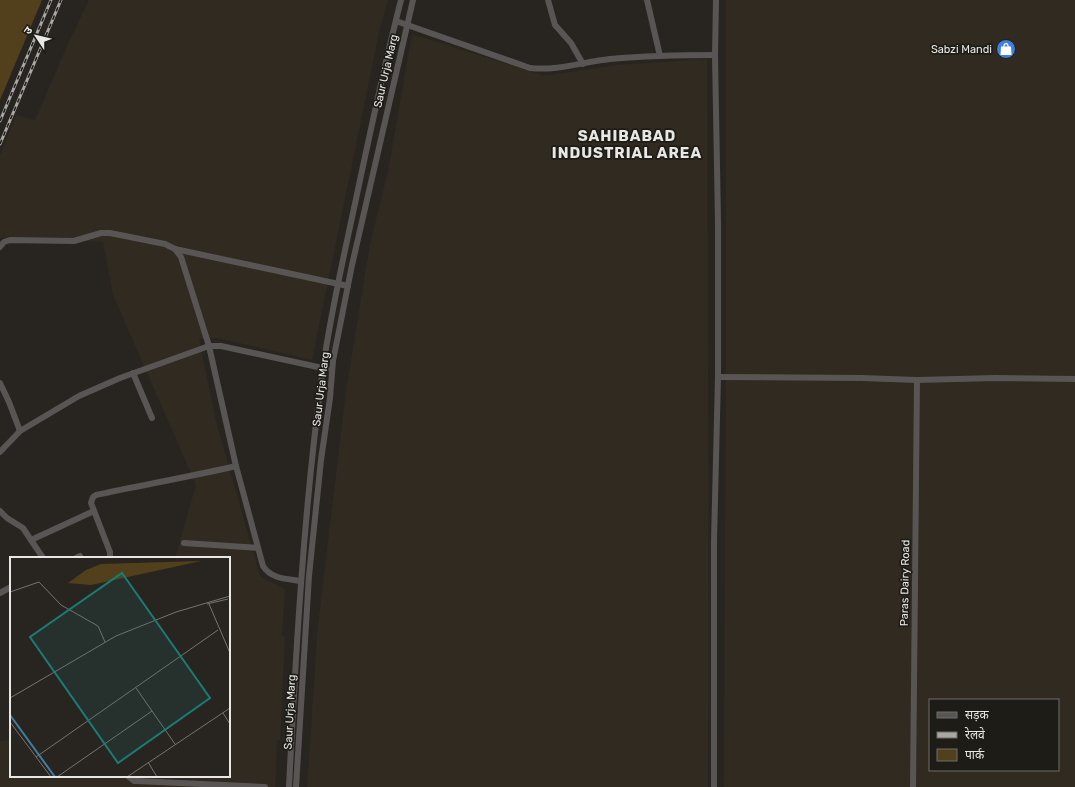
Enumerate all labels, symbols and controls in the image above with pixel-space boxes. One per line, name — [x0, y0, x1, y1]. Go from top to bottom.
north arrow — [16, 16, 56, 56]
text: उ — [21, 24, 36, 37]
street label: Saur Urja Marg — [371, 33, 401, 109]
shop icon: Sabzi Mandi — [995, 38, 1017, 60]
place label: Sabzi Mandi — [931, 43, 992, 56]
district label: SAHIBABAD INDUSTRIAL AREA — [552, 127, 702, 162]
street label: Saur Urja Marg — [310, 351, 332, 427]
street label: Paras Dairy Road — [898, 540, 912, 626]
inset map — [10, 557, 230, 777]
street label: Saur Urja Marg — [282, 674, 298, 750]
legend — [929, 699, 1059, 771]
text: सड़क — [965, 708, 990, 722]
text: रेलवे — [965, 727, 985, 742]
text: पार्क — [965, 748, 985, 762]

